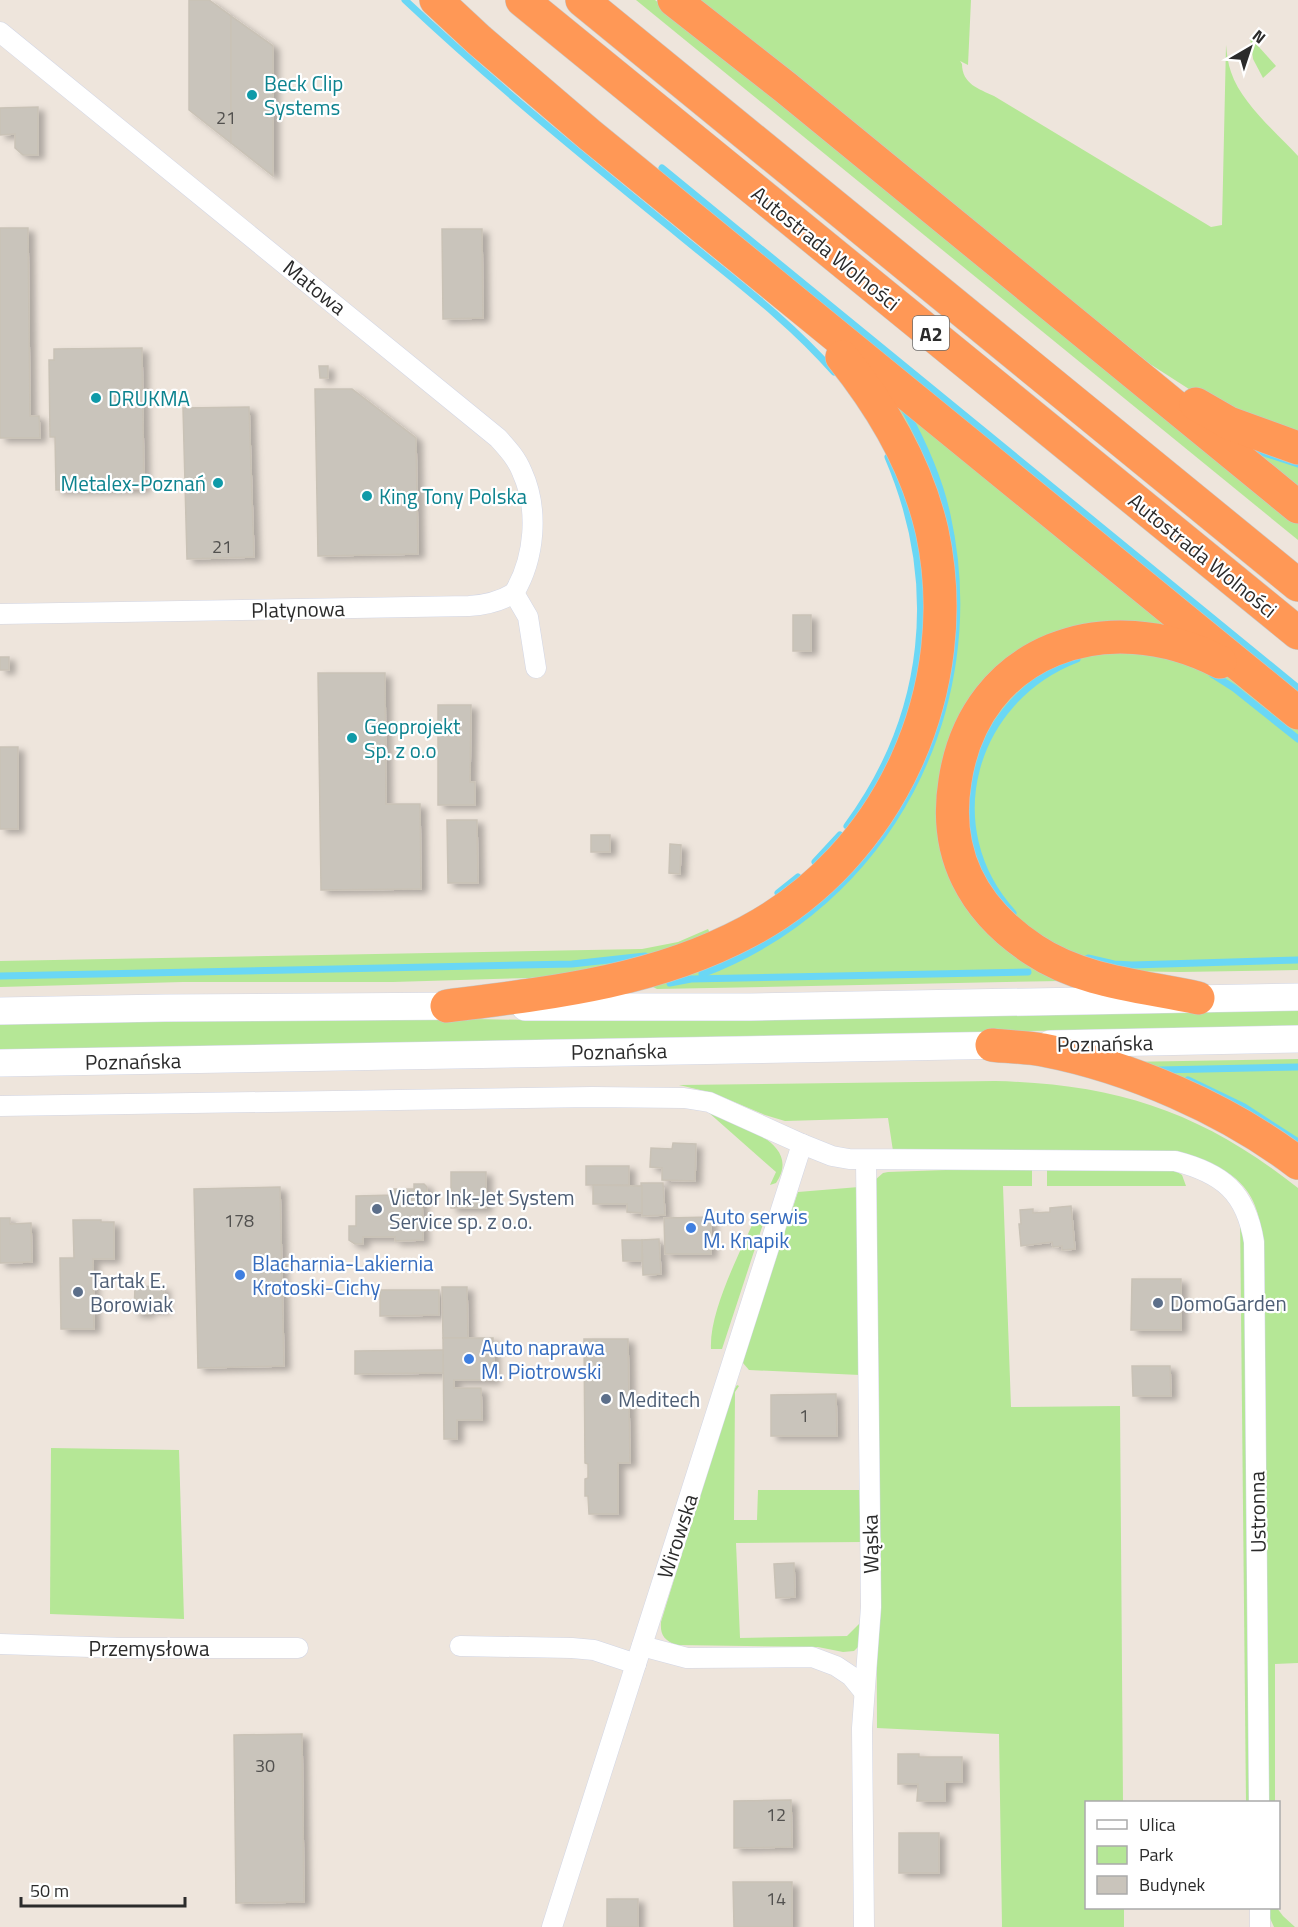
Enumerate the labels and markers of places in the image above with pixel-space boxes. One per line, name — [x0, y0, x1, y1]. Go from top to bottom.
place label: Beck Clip Systems — [264, 67, 343, 123]
marker: Beck Clip Systems — [245, 88, 259, 102]
place label: DRUKMA — [108, 382, 191, 414]
marker: DRUKMA — [89, 391, 103, 405]
place label: Metalex-Poznań — [61, 467, 206, 499]
marker: Metalex-Poznań — [211, 476, 225, 490]
place label: King Tony Polska — [379, 480, 527, 512]
marker: King Tony Polska — [360, 489, 374, 503]
place label: Geoprojekt Sp. z o.o — [364, 710, 461, 766]
marker: Geoprojekt Sp. z o.o — [345, 731, 359, 745]
place label: Victor Ink-Jet System Service sp. z o.o. — [389, 1181, 575, 1237]
place label: Auto serwis M. Knapik — [703, 1200, 808, 1256]
marker: Victor Ink-Jet System Service sp. z o.o. — [370, 1202, 384, 1216]
marker: Auto serwis M. Knapik — [684, 1221, 698, 1235]
place label: Blacharnia-Lakiernia Krotoski-Cichy — [252, 1247, 434, 1303]
place label: Tartak E. Borowiak — [90, 1264, 173, 1320]
marker: Blacharnia-Lakiernia Krotoski-Cichy — [233, 1268, 247, 1282]
marker: Tartak E. Borowiak — [71, 1285, 85, 1299]
place label: DomoGarden — [1170, 1287, 1287, 1319]
marker: DomoGarden — [1151, 1296, 1165, 1310]
place label: Auto naprawa M. Piotrowski — [481, 1331, 605, 1387]
marker: Auto naprawa M. Piotrowski — [462, 1352, 476, 1366]
place label: Meditech — [618, 1383, 700, 1415]
marker: Meditech — [599, 1392, 613, 1406]

